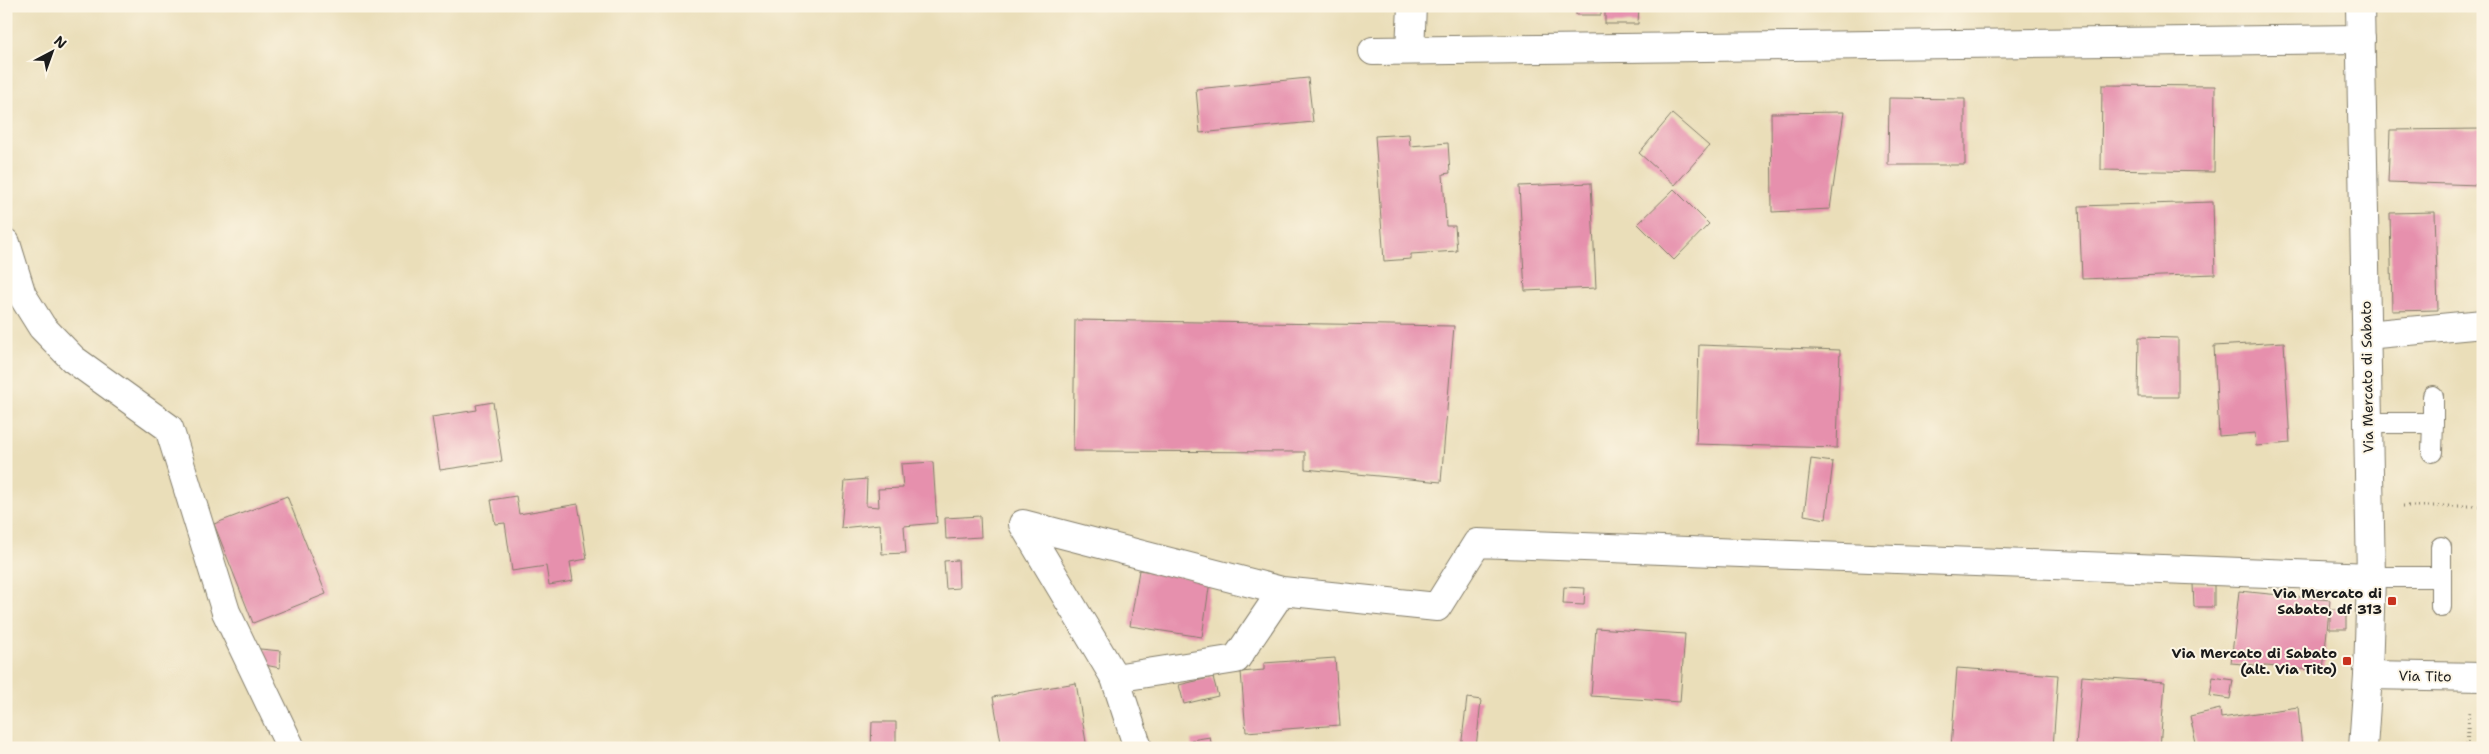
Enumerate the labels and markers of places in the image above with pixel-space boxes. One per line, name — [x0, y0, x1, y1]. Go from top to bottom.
place label: Via Mercato di Sabato, df 313 — [2273, 584, 2382, 618]
marker: Via Mercato di Sabato, df 313 — [2386, 595, 2398, 607]
place label: Via Mercato di Sabato (alt. Via Tito) — [2172, 644, 2337, 678]
marker: Via Mercato di Sabato (alt. Via Tito) — [2341, 655, 2353, 667]

